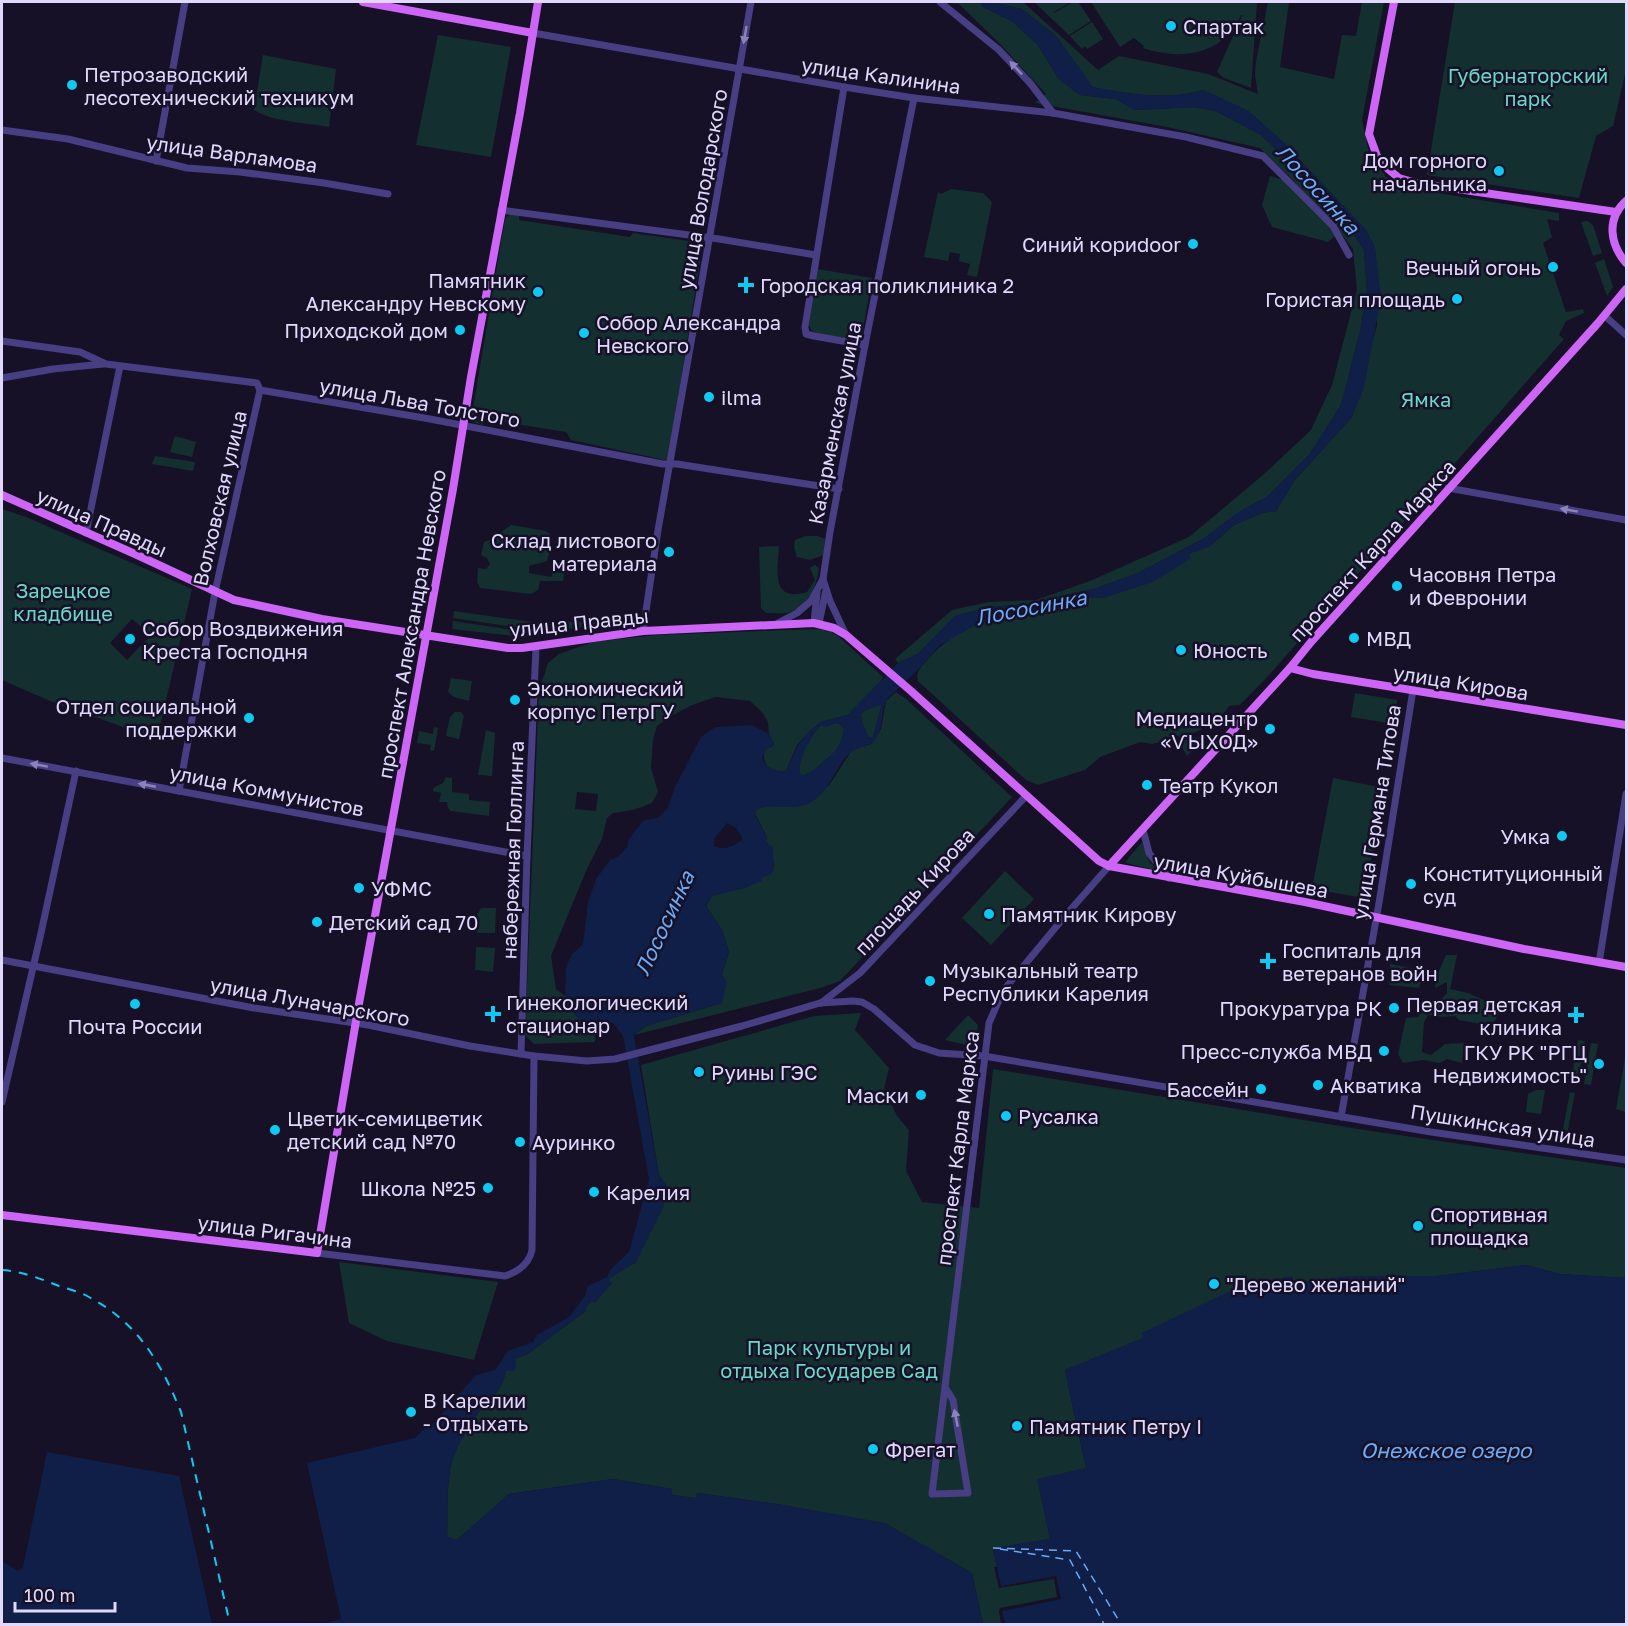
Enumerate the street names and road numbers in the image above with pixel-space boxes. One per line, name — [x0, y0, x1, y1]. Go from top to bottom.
street label: улица Калинина — [800, 52, 962, 98]
street label: улица Володарского — [673, 87, 731, 291]
street label: улица Варламова — [145, 129, 319, 177]
street label: Казарменская улица — [803, 320, 865, 526]
street label: улица Льва Толстого — [318, 373, 522, 431]
street label: Волховская улица — [187, 408, 251, 588]
street label: проспект Карла Маркса — [1284, 454, 1460, 646]
street label: проспект Александра Невского — [372, 468, 450, 780]
street label: улица Правды — [33, 483, 171, 561]
street label: улица Правды — [508, 603, 650, 641]
street label: улица Кирова — [1392, 659, 1530, 705]
street label: улица Германа Титова — [1347, 703, 1405, 921]
street label: набережная Гюллинга — [496, 740, 528, 960]
street label: улица Коммунистов — [168, 759, 366, 821]
street label: площадь Кирова — [849, 823, 979, 959]
street label: улица Куйбышева — [1152, 848, 1330, 902]
street label: улица Луначарского — [208, 972, 412, 1030]
street label: проспект Карла Маркса — [931, 1029, 983, 1267]
street label: Пушкинская улица — [1409, 1099, 1597, 1151]
street label: улица Ригачина — [196, 1210, 354, 1252]

